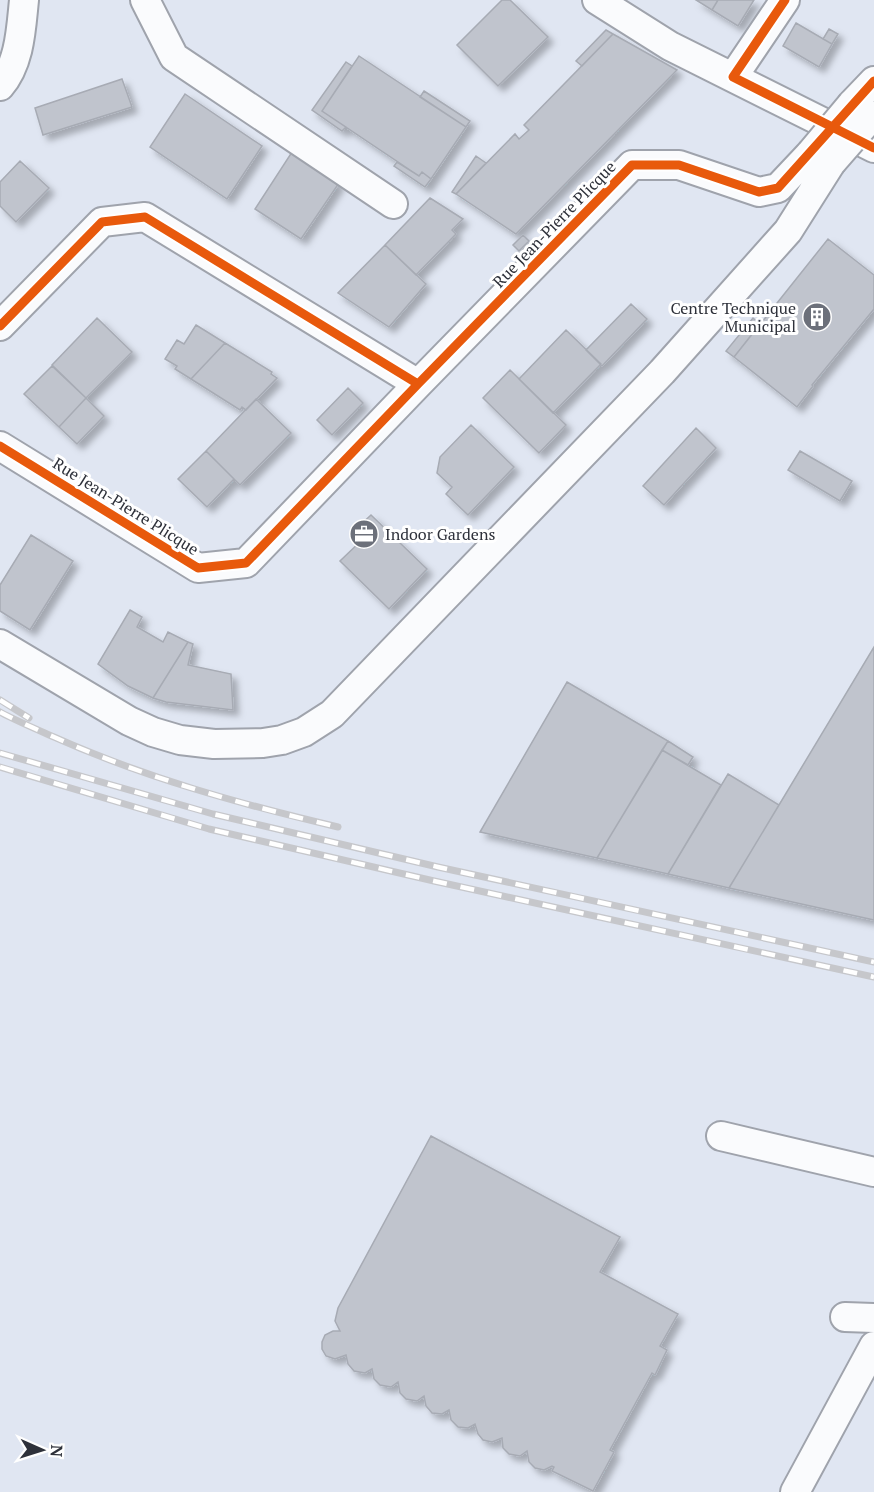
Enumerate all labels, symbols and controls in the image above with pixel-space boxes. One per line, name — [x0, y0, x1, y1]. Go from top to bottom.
street label: Rue Jean-Pierre Plicque — [488, 156, 620, 292]
place label: Centre Technique Municipal — [670, 297, 796, 337]
building icon: Centre Technique Municipal — [801, 301, 833, 333]
street label: Rue Jean-Pierre Plicque — [49, 452, 203, 560]
office icon: Indoor Gardens — [348, 518, 380, 550]
place label: Indoor Gardens — [385, 523, 495, 545]
north arrow — [12, 1420, 72, 1480]
text: N — [46, 1444, 68, 1457]

